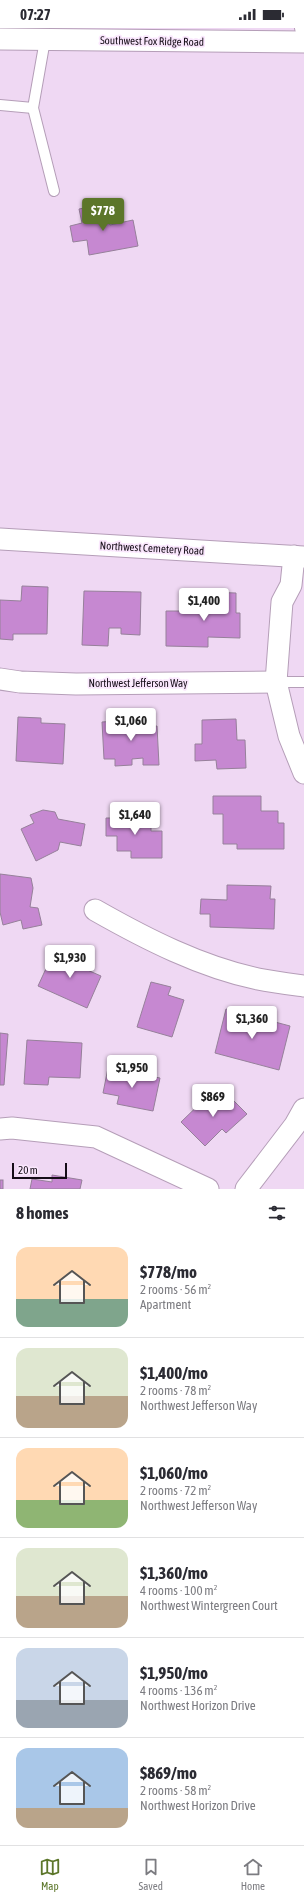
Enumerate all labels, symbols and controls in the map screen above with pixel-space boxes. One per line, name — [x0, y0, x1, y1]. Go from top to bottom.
text: 07:27 — [20, 6, 51, 23]
street label: Southwest Fox Ridge Road — [100, 34, 204, 48]
pin: $778 — [79, 198, 127, 232]
text: $778 — [91, 203, 115, 218]
street label: Northwest Cemetery Road — [100, 539, 204, 557]
pin: $1,400 — [171, 588, 237, 622]
text: $1,400 — [188, 593, 220, 608]
street label: Northwest Jefferson Way — [88, 677, 188, 689]
pin: $1,060 — [98, 708, 164, 742]
text: $1,060 — [115, 713, 147, 728]
pin: $1,640 — [102, 802, 168, 836]
text: $1,640 — [119, 807, 151, 822]
pin: $1,930 — [37, 945, 103, 979]
text: $1,930 — [54, 950, 86, 965]
pin: $1,360 — [219, 1006, 285, 1040]
text: $1,360 — [236, 1011, 268, 1026]
pin: $1,950 — [99, 1055, 165, 1089]
text: $1,950 — [116, 1060, 148, 1075]
pin: $869 — [189, 1084, 237, 1118]
text: $869 — [201, 1089, 225, 1104]
scale bar — [12, 1161, 67, 1180]
text: 20 m — [18, 1164, 38, 1176]
icon: filters — [266, 1202, 288, 1224]
text: 8 homes — [16, 1203, 69, 1223]
text: $778/mo — [140, 1262, 197, 1282]
icon: home — [48, 1263, 96, 1311]
text: 2 rooms · 56 m² — [140, 1282, 211, 1297]
text: Apartment — [140, 1297, 191, 1312]
text: $1,400/mo — [140, 1363, 208, 1383]
icon: home — [48, 1364, 96, 1412]
text: 2 rooms · 78 m² — [140, 1383, 211, 1398]
text: Northwest Jefferson Way — [140, 1398, 257, 1413]
text: $1,060/mo — [140, 1463, 208, 1483]
icon: home — [48, 1464, 96, 1512]
text: 2 rooms · 72 m² — [140, 1483, 211, 1498]
text: Northwest Jefferson Way — [140, 1498, 257, 1513]
text: $1,360/mo — [140, 1563, 208, 1583]
icon: home — [48, 1564, 96, 1612]
text: 4 rooms · 100 m² — [140, 1583, 217, 1598]
text: Northwest Wintergreen Court — [140, 1598, 278, 1613]
text: $1,950/mo — [140, 1663, 208, 1683]
icon: home — [48, 1664, 96, 1712]
text: 4 rooms · 136 m² — [140, 1683, 217, 1698]
text: Northwest Horizon Drive — [140, 1698, 256, 1713]
text: $869/mo — [140, 1763, 197, 1783]
icon: home — [48, 1764, 96, 1812]
text: 2 rooms · 58 m² — [140, 1783, 211, 1798]
text: Northwest Horizon Drive — [140, 1798, 256, 1813]
tab: Map — [39, 1856, 61, 1892]
tab: Saved — [139, 1856, 163, 1892]
tab: Home — [241, 1856, 265, 1892]

